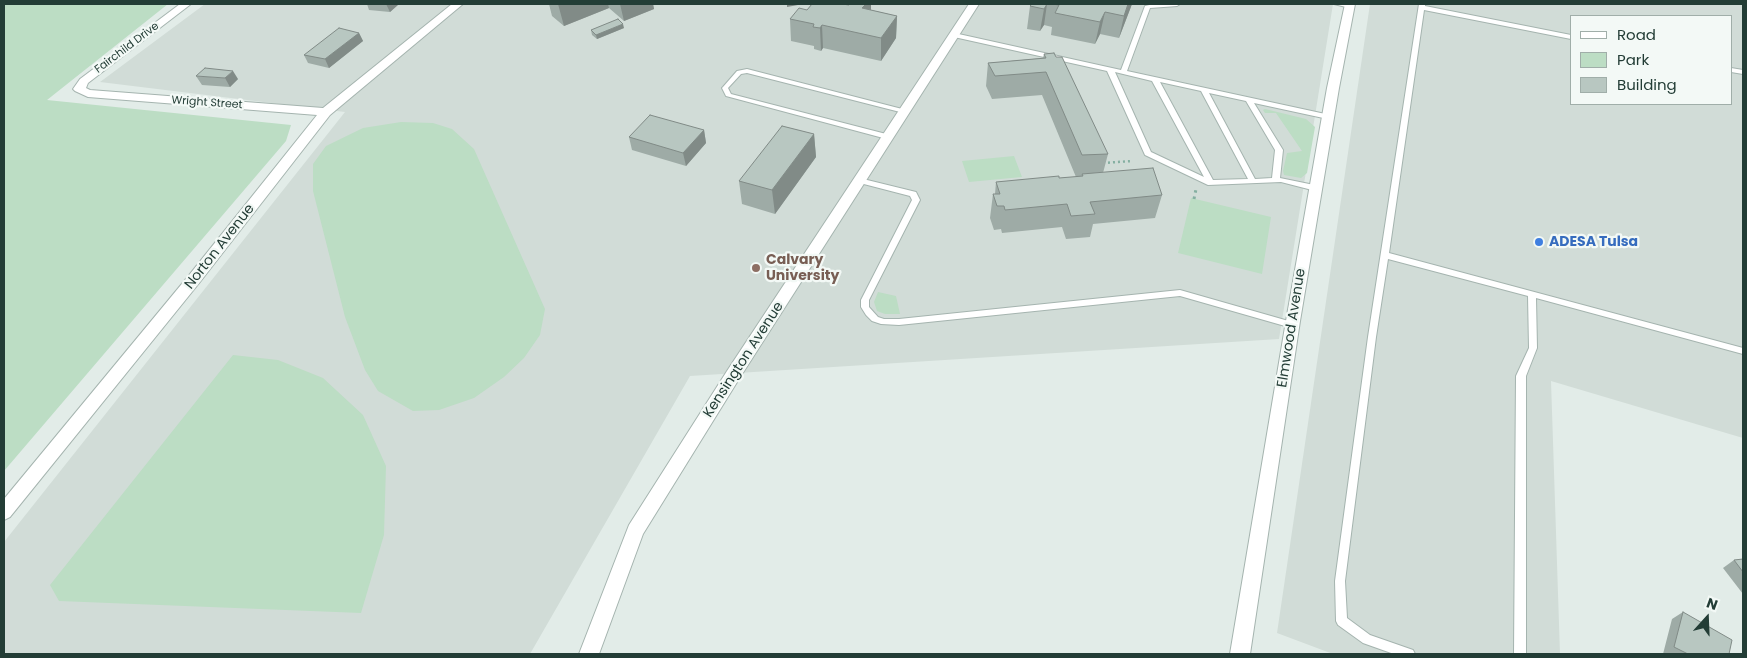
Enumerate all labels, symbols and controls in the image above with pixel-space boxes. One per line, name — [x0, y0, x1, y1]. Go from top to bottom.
legend — [1570, 15, 1732, 105]
street label: Fairchild Drive — [92, 20, 162, 76]
text: Road — [1617, 24, 1656, 45]
text: Park — [1617, 49, 1649, 70]
text: Building — [1617, 74, 1677, 95]
street label: Wright Street — [171, 94, 243, 112]
street label: Norton Avenue — [182, 201, 258, 293]
place label: ADESA Tulsa — [1549, 234, 1638, 250]
marker: ADESA Tulsa — [1533, 236, 1545, 248]
place label: Calvary University — [766, 252, 839, 284]
marker: Calvary University — [750, 262, 762, 274]
street label: Elmwood Avenue — [1274, 267, 1310, 389]
street label: Kensington Avenue — [700, 299, 788, 421]
north arrow — [1682, 593, 1732, 643]
text: N — [1704, 593, 1720, 615]

